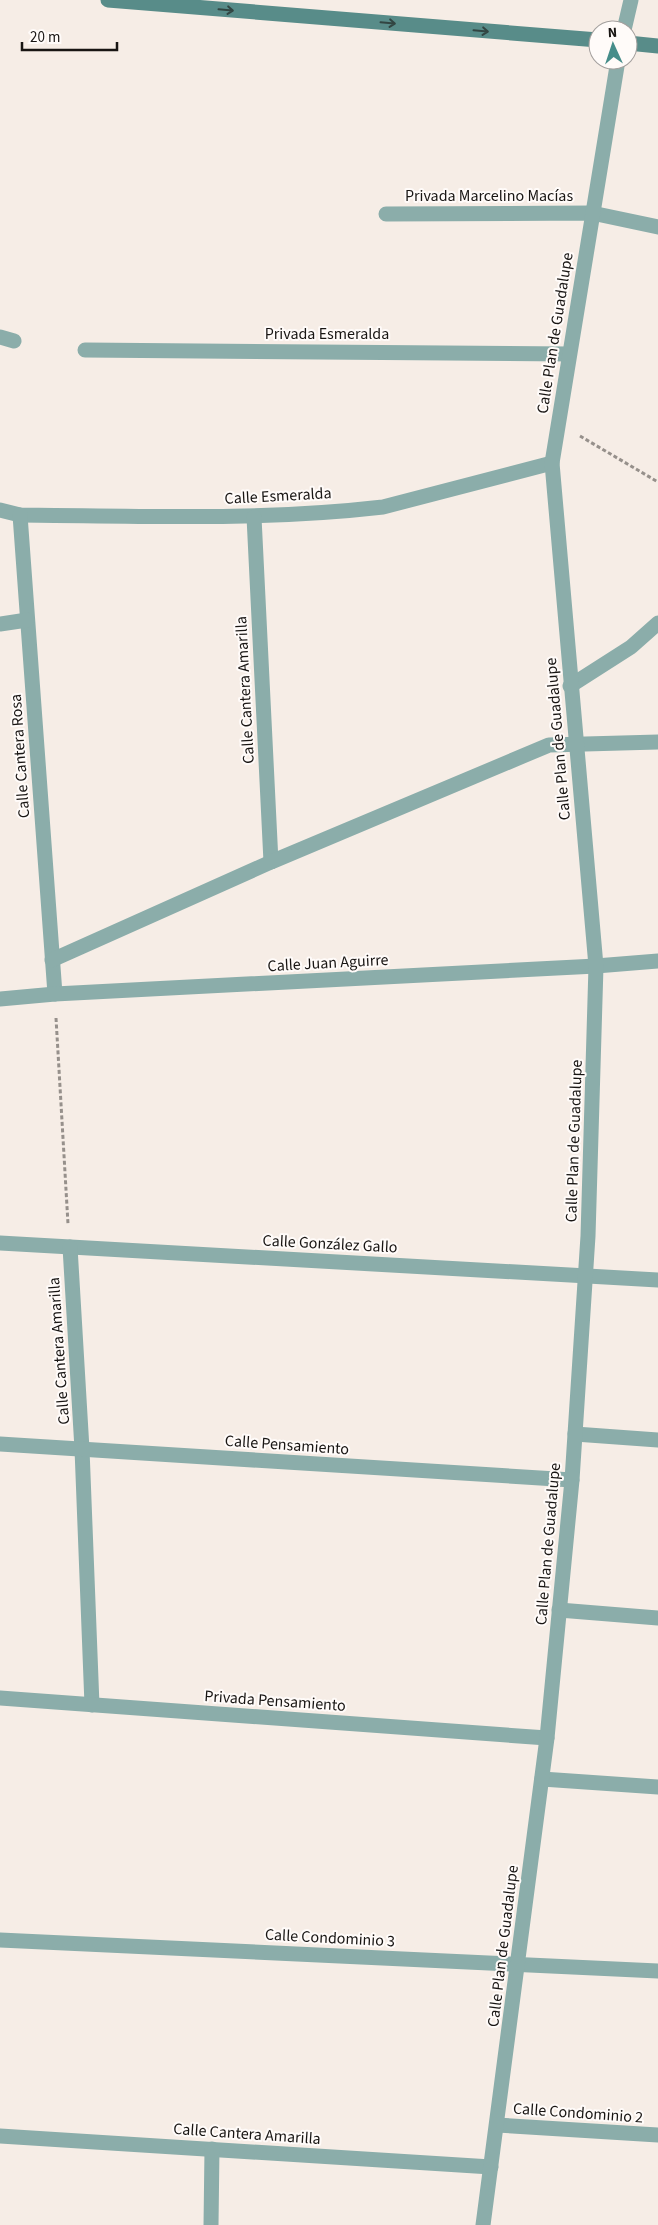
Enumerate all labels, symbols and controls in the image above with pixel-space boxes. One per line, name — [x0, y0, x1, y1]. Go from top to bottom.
one-way arrow — [218, 5, 234, 15]
one-way arrow — [380, 18, 396, 28]
scale bar — [22, 20, 118, 52]
north arrow — [588, 20, 638, 70]
text: N — [607, 23, 618, 43]
one-way arrow — [472, 26, 488, 35]
text: 20 m — [30, 27, 60, 48]
street label: Privada Marcelino Macías — [405, 185, 573, 207]
street label: Calle Plan de Guadalupe — [531, 251, 579, 415]
street label: Privada Esmeralda — [265, 323, 389, 345]
street label: Calle Esmeralda — [224, 482, 332, 510]
street label: Calle Cantera Amarilla — [230, 616, 260, 764]
street label: Calle Plan de Guadalupe — [540, 657, 576, 821]
street label: Calle Cantera Rosa — [5, 693, 35, 819]
street label: Calle Juan Aguirre — [267, 949, 389, 977]
street label: Calle Plan de Guadalupe — [560, 1059, 588, 1223]
street label: Calle González Gallo — [262, 1229, 398, 1259]
street label: Calle Cantera Amarilla — [43, 1277, 75, 1425]
street label: Calle Pensamiento — [224, 1430, 350, 1460]
street label: Calle Plan de Guadalupe — [530, 1462, 566, 1626]
street label: Privada Pensamiento — [204, 1685, 346, 1717]
street label: Calle Plan de Guadalupe — [482, 1864, 524, 2028]
street label: Calle Condominio 3 — [264, 1924, 396, 1952]
street label: Calle Condominio 2 — [512, 2097, 644, 2129]
street label: Calle Cantera Amarilla — [173, 2118, 321, 2150]

